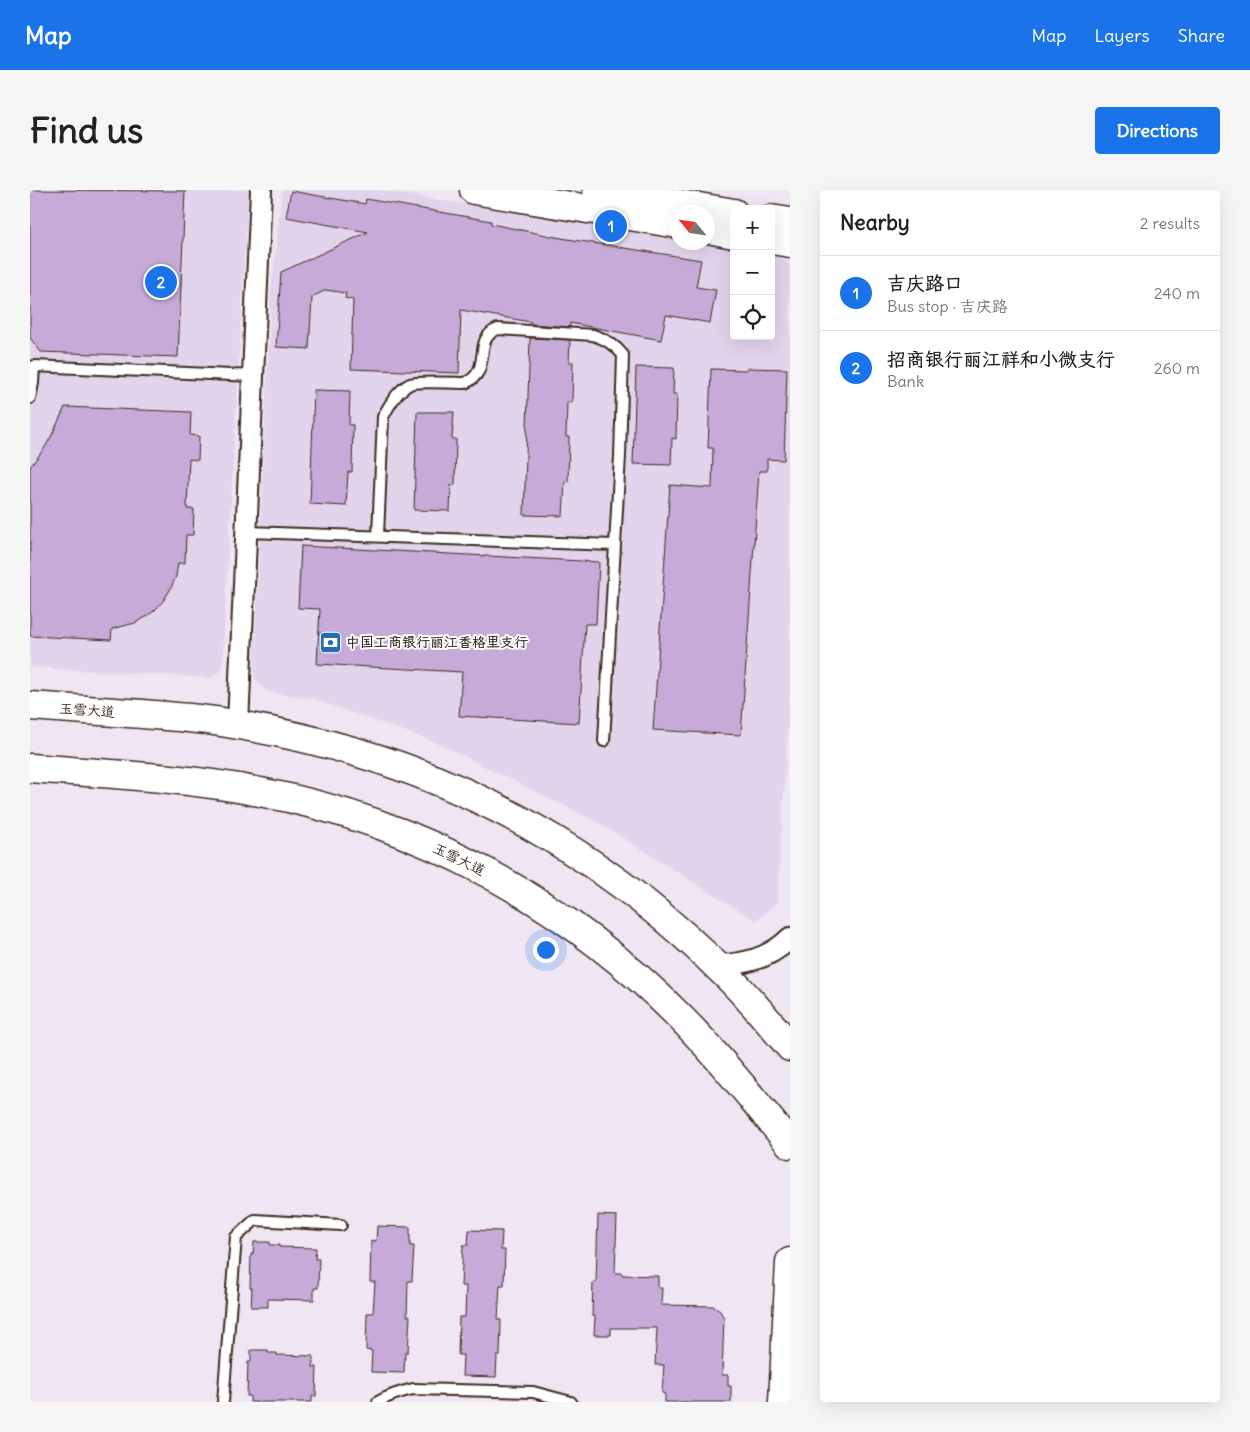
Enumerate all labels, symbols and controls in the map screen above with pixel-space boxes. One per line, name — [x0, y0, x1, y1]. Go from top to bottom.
text: Map — [25, 20, 72, 50]
text: Map — [1031, 24, 1066, 47]
text: Layers — [1094, 24, 1150, 47]
text: Share — [1178, 24, 1225, 47]
button: Directions — [1095, 107, 1220, 154]
text: Find us — [30, 108, 143, 152]
north arrow — [670, 205, 715, 250]
map controls — [730, 205, 775, 340]
button: + — [730, 205, 775, 250]
pin: 1 — [595, 207, 627, 245]
text: Nearby — [840, 209, 910, 236]
text: 2 results — [1140, 213, 1200, 233]
button: − — [730, 250, 775, 295]
pin: 2 — [145, 263, 177, 301]
text: 吉庆路口 — [887, 271, 963, 295]
text: 1 — [853, 283, 859, 303]
text: 240 m — [1154, 283, 1200, 303]
button: locate — [730, 295, 775, 340]
text: Bus stop · 吉庆路 — [887, 296, 1008, 316]
text: 招商银行丽江祥和小微支行 — [887, 347, 1115, 371]
text: 2 — [852, 358, 860, 378]
text: 260 m — [1154, 358, 1200, 378]
text: Bank — [887, 371, 924, 391]
bank icon: 中国工商银行丽江香格里支行 — [318, 630, 342, 654]
place label: 中国工商银行丽江香格里支行 — [346, 633, 528, 651]
street label: 玉雪大道 — [58, 699, 116, 721]
street label: 玉雪大道 — [430, 839, 488, 879]
your location — [533, 937, 559, 963]

